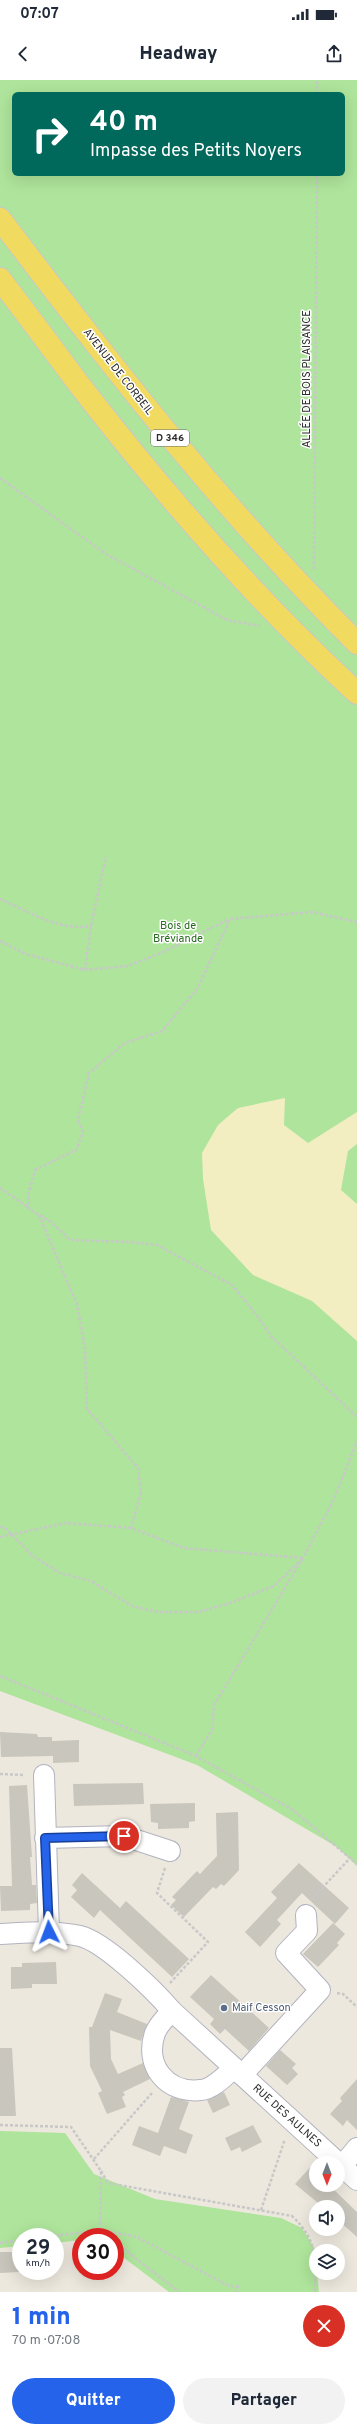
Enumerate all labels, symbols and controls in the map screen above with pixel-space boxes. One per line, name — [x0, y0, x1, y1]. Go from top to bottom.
text: 07:07 — [20, 5, 59, 24]
icon: back — [12, 43, 34, 65]
text: Headway — [140, 43, 217, 66]
icon: share — [323, 43, 345, 65]
text: 40 m — [90, 105, 158, 141]
icon: right — [24, 108, 76, 160]
text: Impasse des Petits Noyers — [90, 140, 302, 163]
street label: ALLÉE DE BOIS PLAISANCE — [299, 310, 314, 448]
street label: AVENUE DE CORBEIL — [80, 326, 156, 418]
road number: D 346 — [151, 430, 189, 446]
park label: Bois de Bréviande — [153, 919, 203, 946]
pin — [107, 1819, 141, 1853]
icon: arrive — [113, 1825, 135, 1847]
position arrow — [28, 1911, 70, 1953]
place label: Maif Cesson — [232, 2001, 291, 2015]
marker: Maif Cesson — [219, 2003, 229, 2013]
street label: RUE DES AULNES — [250, 2081, 324, 2151]
north arrow — [309, 2156, 345, 2192]
map controls — [309, 2156, 345, 2280]
button: sound — [309, 2200, 345, 2236]
speed limit sign: 30 — [72, 2228, 124, 2280]
text: 29 — [26, 2236, 50, 2262]
button: layers — [309, 2244, 345, 2280]
text: km/h — [26, 2257, 50, 2270]
text: 1 min — [12, 2303, 71, 2333]
button: close — [303, 2305, 345, 2347]
text: 70 m · 07:08 — [12, 2333, 80, 2349]
button: Quitter — [12, 2378, 175, 2424]
button: Partager — [183, 2378, 345, 2424]

